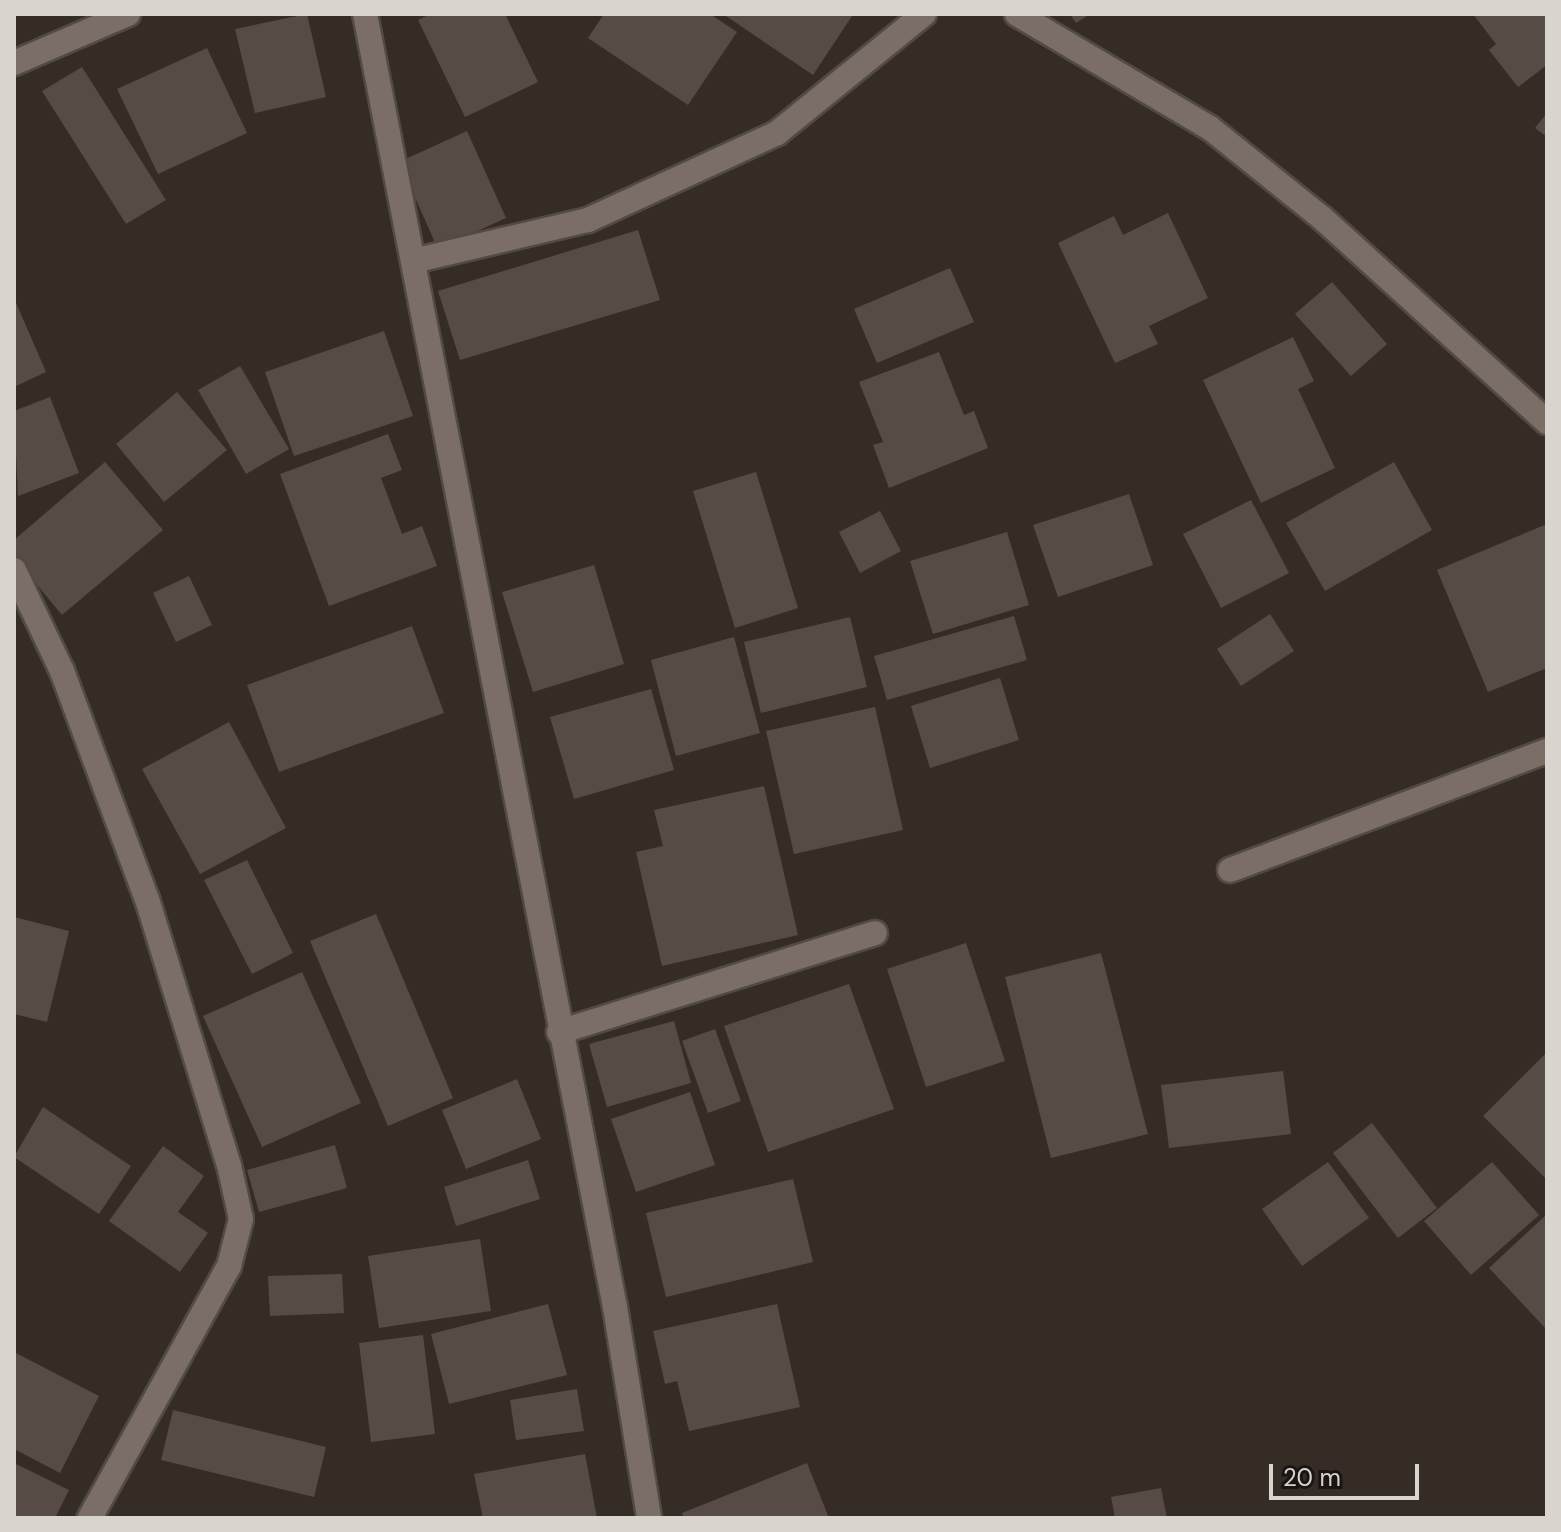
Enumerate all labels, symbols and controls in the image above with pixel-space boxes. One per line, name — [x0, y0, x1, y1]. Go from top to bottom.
scale bar — [1273, 1448, 1423, 1498]
text: 20 m — [1283, 1462, 1341, 1493]

